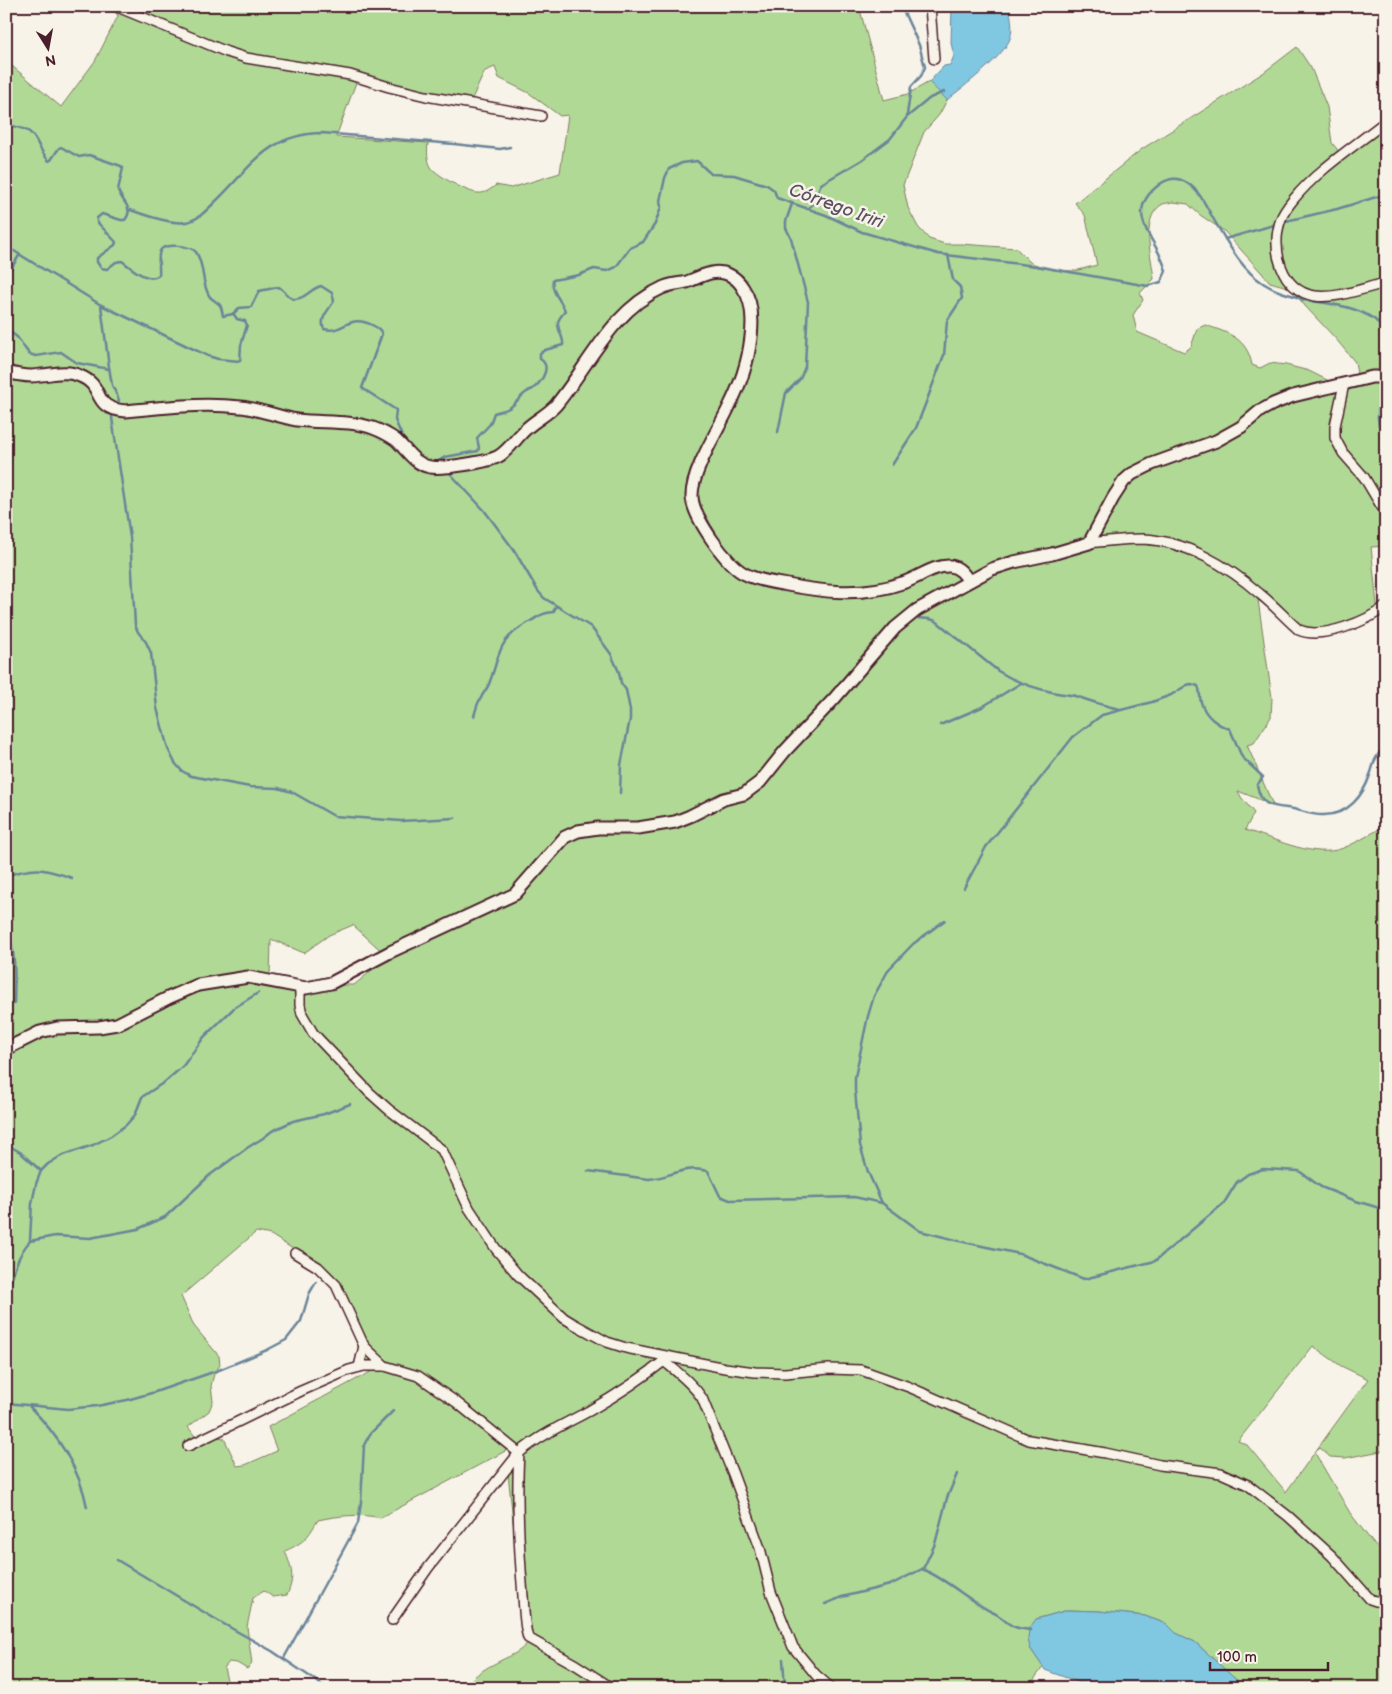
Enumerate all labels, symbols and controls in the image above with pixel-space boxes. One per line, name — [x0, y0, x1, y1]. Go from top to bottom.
north arrow — [22, 22, 72, 72]
text: N — [44, 51, 57, 70]
water label: Córrego Iriri — [786, 179, 887, 233]
scale bar — [1210, 1639, 1327, 1671]
text: 100 m — [1217, 1648, 1257, 1667]

